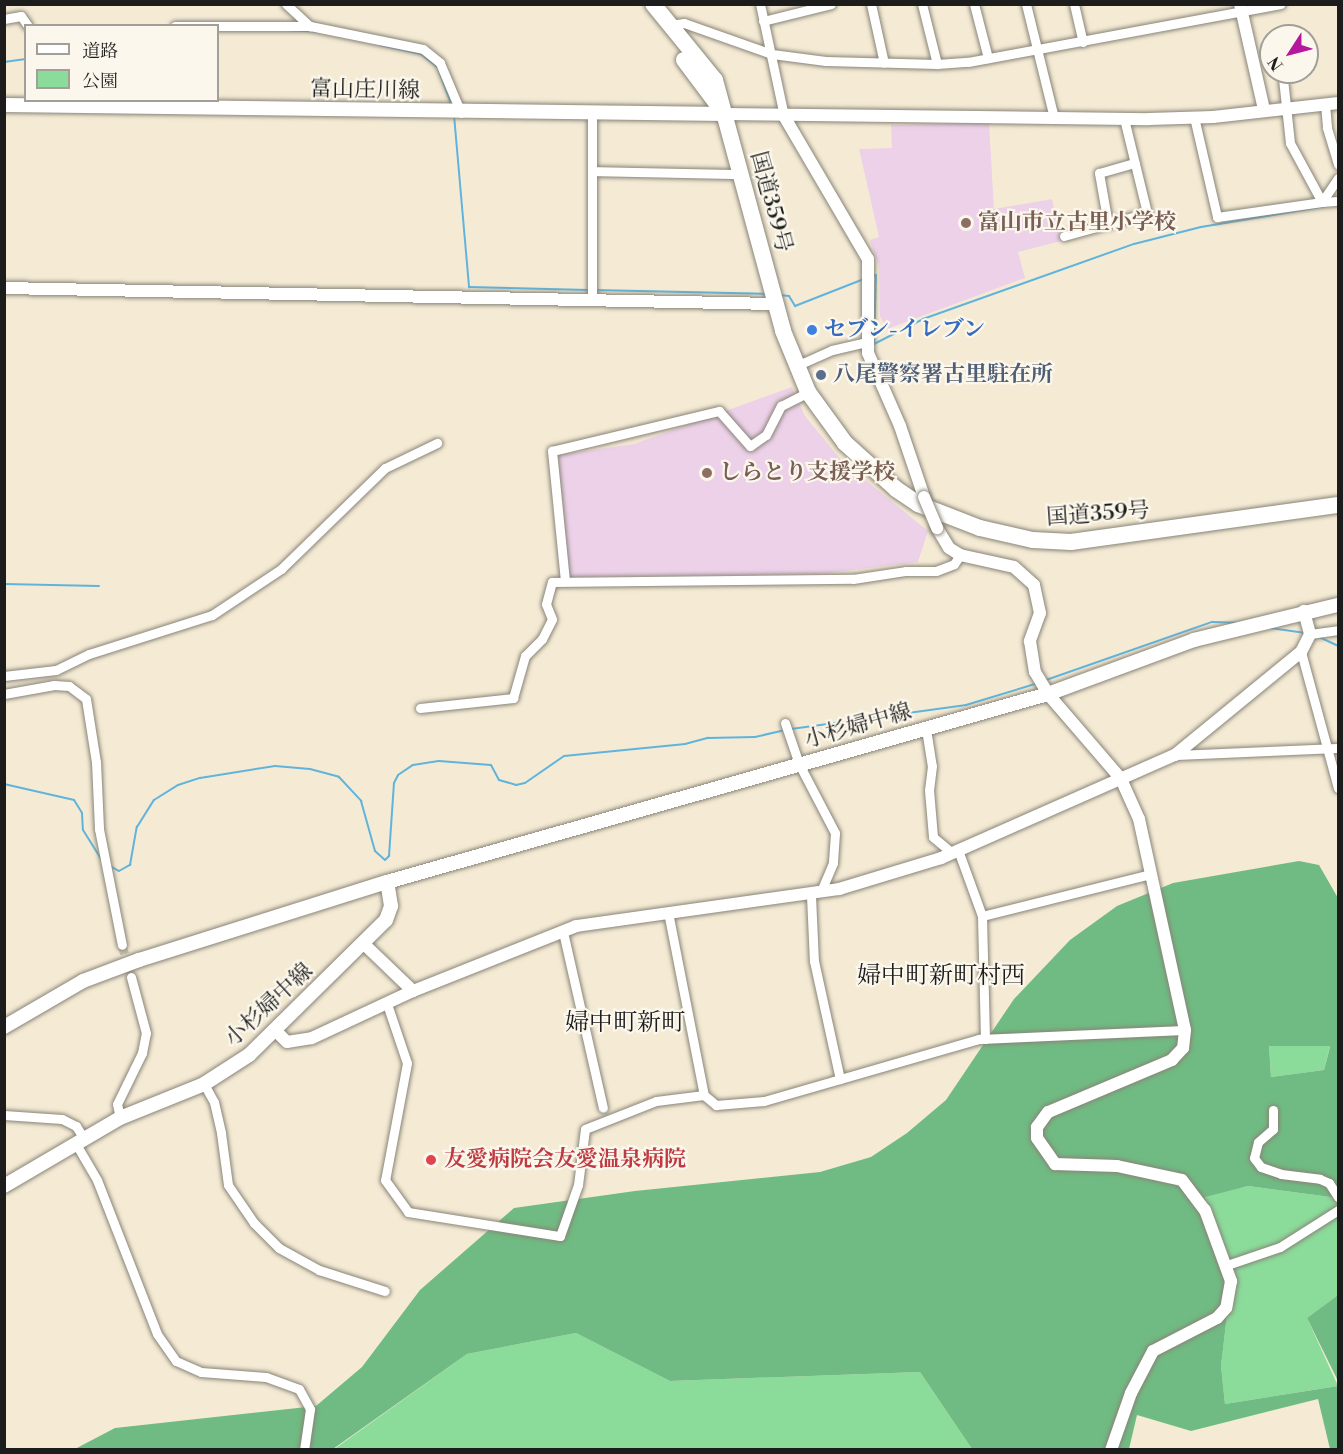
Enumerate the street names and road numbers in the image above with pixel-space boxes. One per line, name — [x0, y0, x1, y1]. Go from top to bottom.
street label: 富山庄川線 — [310, 76, 420, 104]
street label: 国道359号 — [745, 149, 797, 255]
street label: 国道359号 — [1045, 497, 1151, 531]
street label: 小杉婦中線 — [801, 698, 915, 754]
street label: 小杉婦中線 — [220, 958, 318, 1052]

